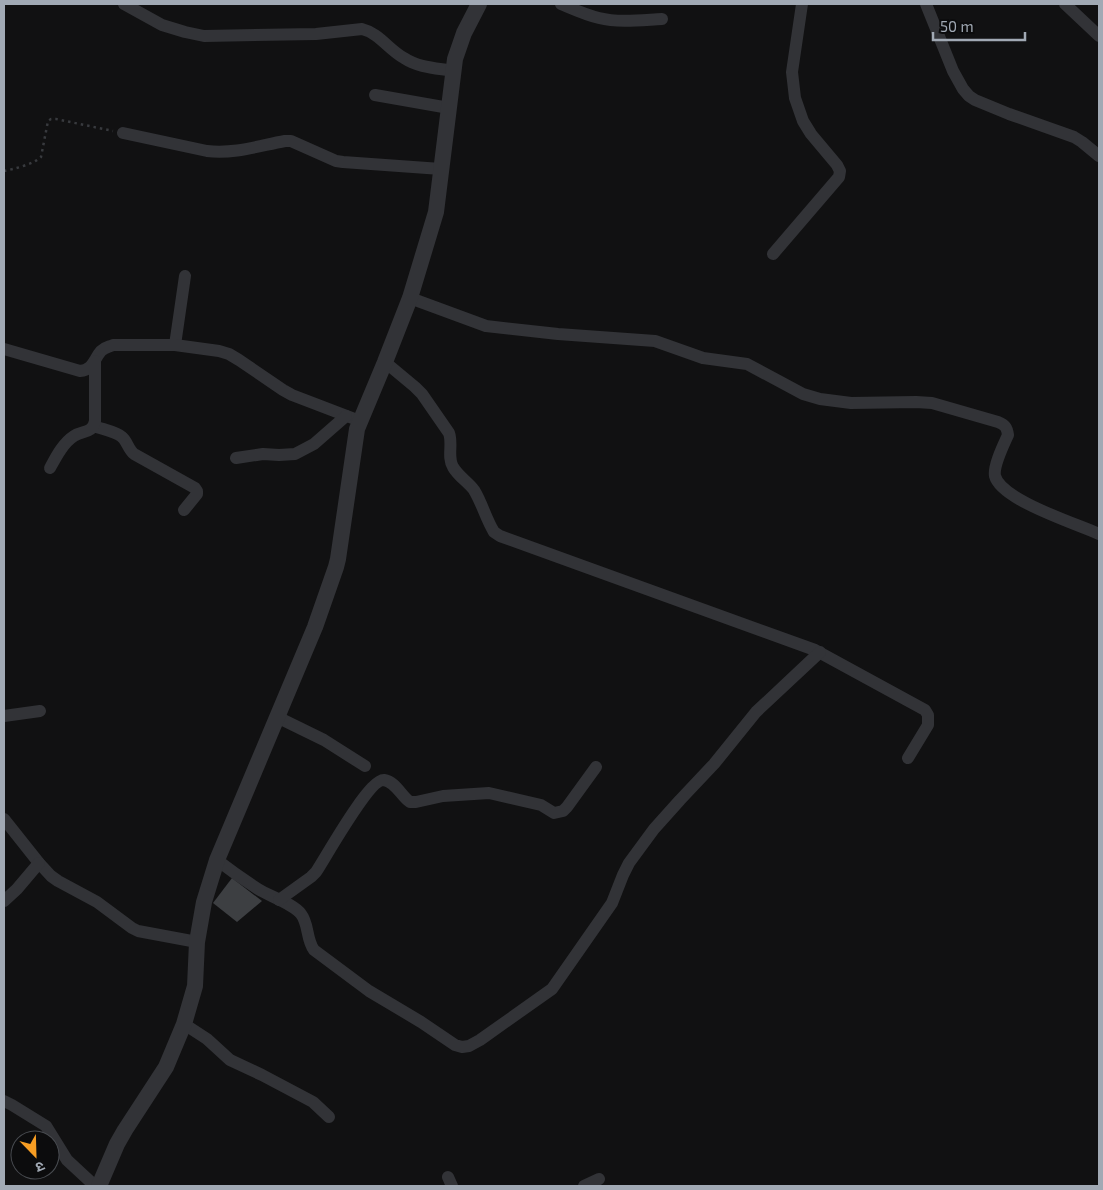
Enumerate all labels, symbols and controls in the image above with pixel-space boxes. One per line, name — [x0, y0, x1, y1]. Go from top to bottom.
scale bar — [933, 10, 1026, 42]
text: 50 m — [940, 17, 974, 35]
north arrow — [10, 1130, 60, 1180]
text: उ — [32, 1158, 47, 1177]

